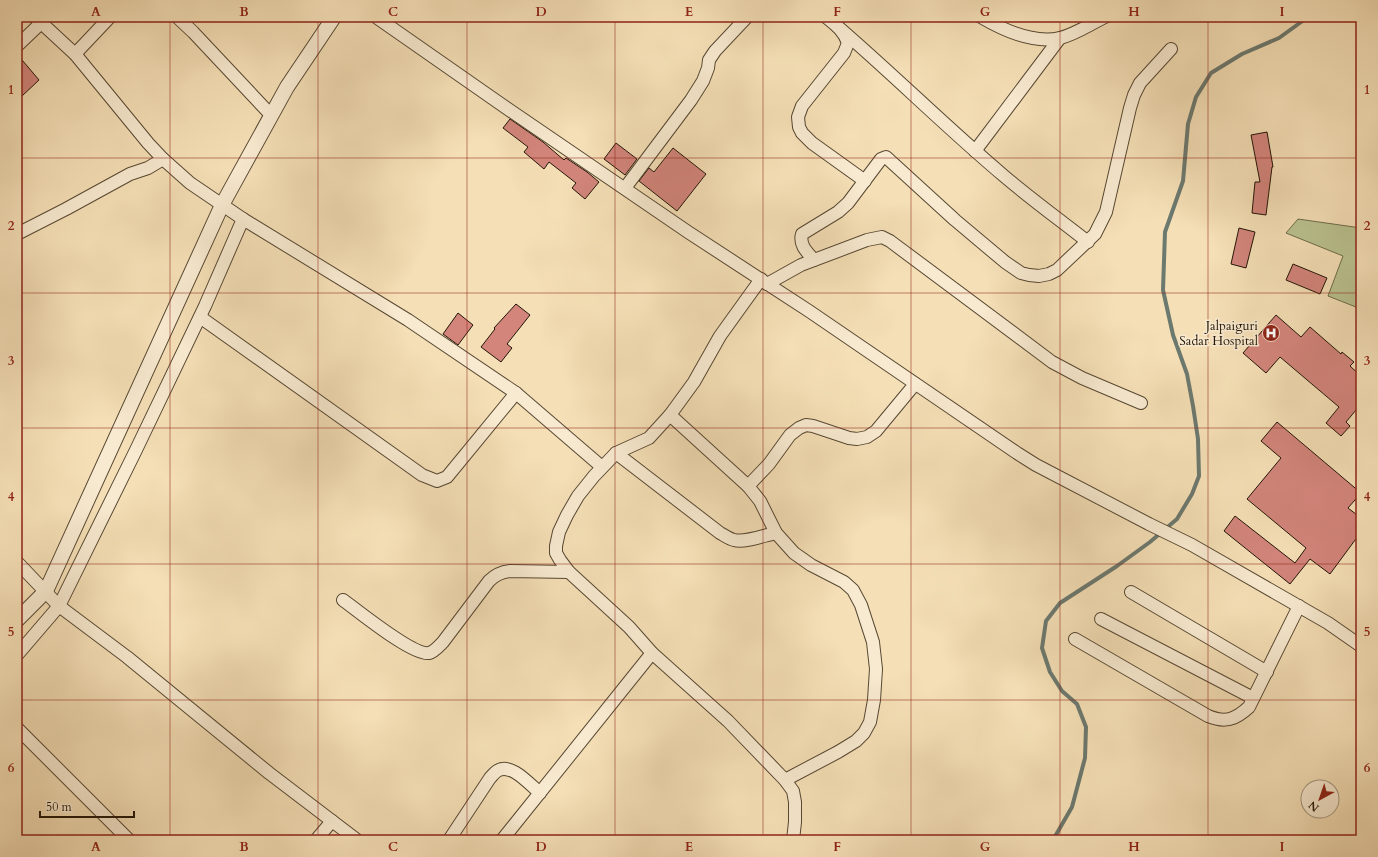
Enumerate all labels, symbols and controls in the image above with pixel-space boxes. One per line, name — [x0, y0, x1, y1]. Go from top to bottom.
text: A — [91, 3, 101, 21]
text: B — [239, 3, 249, 21]
text: C — [388, 3, 398, 21]
text: D — [535, 3, 547, 21]
text: E — [685, 3, 693, 21]
text: F — [833, 3, 841, 21]
text: G — [980, 3, 991, 21]
text: H — [1128, 3, 1140, 21]
text: I — [1279, 3, 1285, 21]
text: 1 — [8, 81, 14, 99]
text: 1 — [1364, 81, 1370, 99]
text: 2 — [8, 217, 15, 235]
text: 2 — [1364, 217, 1371, 235]
place label: Jalpaiguri Sadar Hospital — [1179, 317, 1259, 350]
hospital icon: Jalpaiguri Sadar Hospital — [1261, 323, 1281, 343]
text: 3 — [8, 352, 15, 370]
text: 3 — [1364, 352, 1371, 370]
text: 4 — [8, 488, 15, 506]
text: 4 — [1364, 488, 1371, 506]
text: 5 — [8, 623, 14, 641]
text: 5 — [1364, 623, 1370, 641]
text: 6 — [8, 759, 15, 777]
text: 6 — [1364, 759, 1371, 777]
north arrow — [1300, 779, 1340, 819]
scale bar — [40, 793, 134, 819]
text: N — [1305, 797, 1322, 815]
text: 50 m — [46, 799, 73, 815]
text: A — [91, 838, 101, 856]
text: B — [239, 838, 249, 856]
text: C — [388, 838, 398, 856]
text: D — [535, 838, 547, 856]
text: E — [685, 838, 693, 856]
text: F — [833, 838, 841, 856]
text: G — [980, 838, 991, 856]
text: H — [1128, 838, 1140, 856]
text: I — [1279, 838, 1285, 856]

